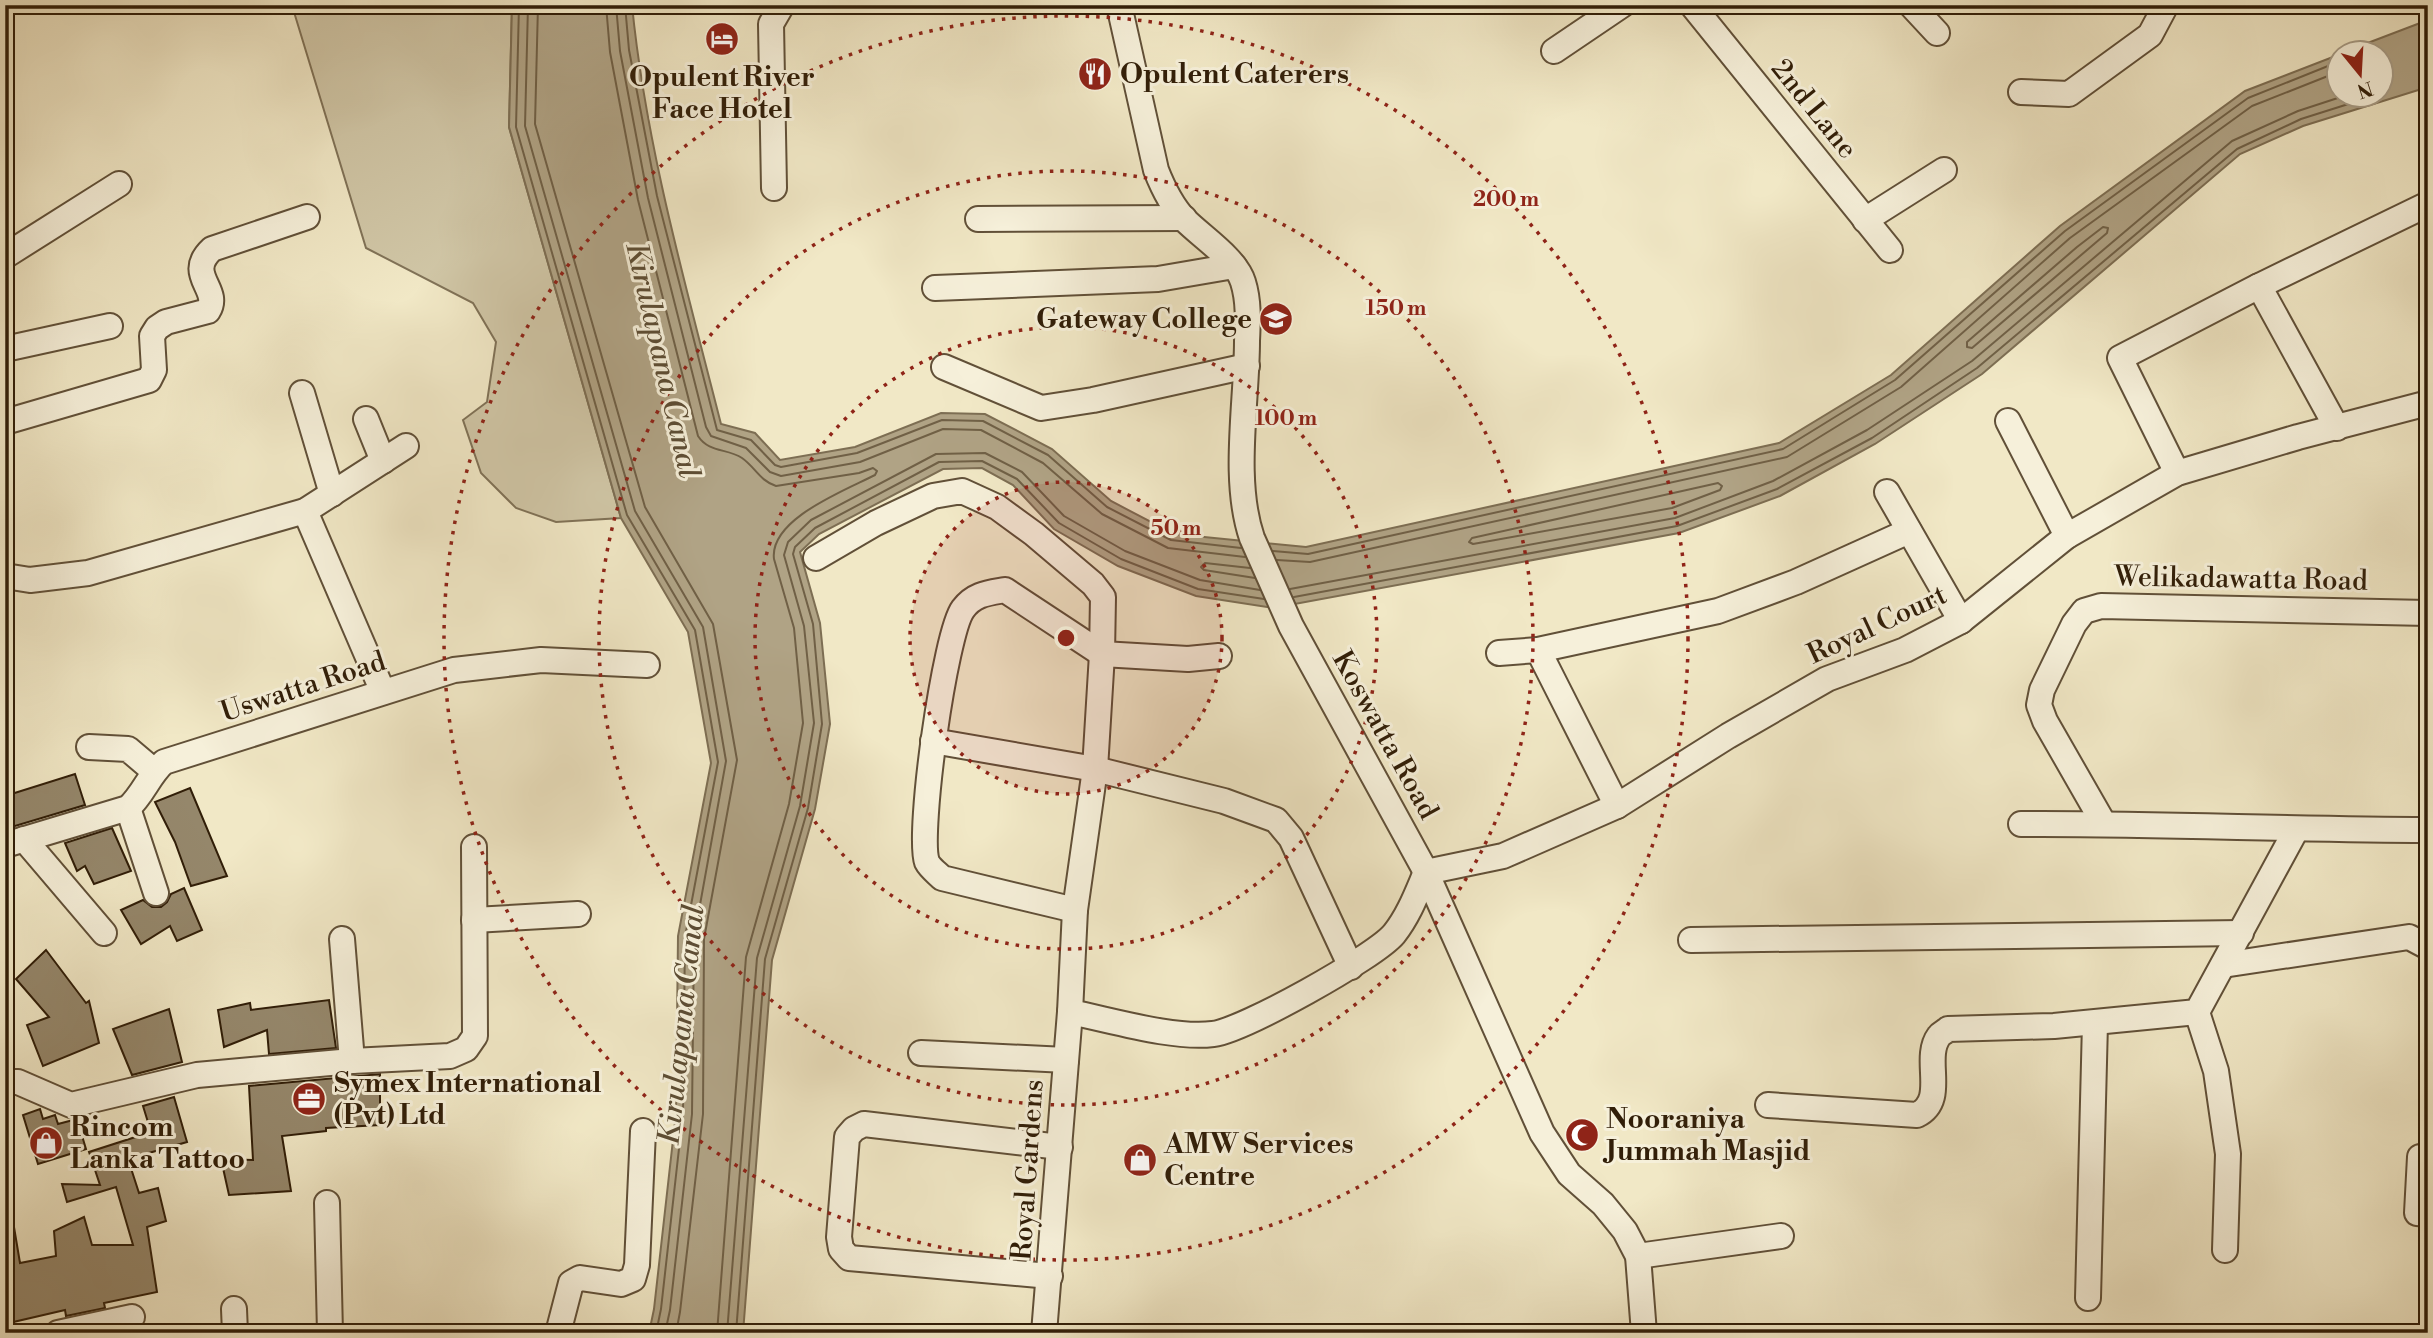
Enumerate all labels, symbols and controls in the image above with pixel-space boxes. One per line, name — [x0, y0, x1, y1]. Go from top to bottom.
hotel icon: Opulent River Face Hotel — [703, 20, 741, 58]
north arrow — [2324, 38, 2394, 108]
street label: 2nd Lane — [1763, 52, 1865, 166]
restaurant icon: Opulent Caterers — [1076, 55, 1114, 93]
place label: Opulent Caterers — [1120, 57, 1349, 92]
place label: Opulent River Face Hotel — [629, 60, 815, 127]
text: N — [2354, 75, 2376, 103]
text: 200 m — [1473, 187, 1539, 213]
water label: Kirulapana Canal — [616, 238, 708, 482]
text: 150 m — [1366, 296, 1426, 322]
school or university icon: Gateway College — [1257, 300, 1295, 338]
place label: Gateway College — [1036, 302, 1252, 337]
text: 100 m — [1255, 406, 1317, 432]
text: 50 m — [1151, 516, 1201, 542]
street label: Welikadawatta Road — [2113, 559, 2368, 599]
street label: Royal Court — [1802, 577, 1952, 673]
centre of rings — [1054, 626, 1078, 650]
street label: Uswatta Road — [216, 644, 390, 730]
street label: Koswatta Road — [1324, 645, 1446, 826]
water label: Kirulapana Canal — [650, 903, 714, 1147]
place label: Symex International (Pvt) Ltd — [334, 1066, 602, 1133]
street label: Royal Gardens — [1004, 1078, 1052, 1262]
office icon: Symex International (Pvt) Ltd — [290, 1080, 328, 1118]
place label: Nooraniya Jummah Masjid — [1602, 1102, 1811, 1169]
place label: Rincom Lanka Tattoo — [70, 1110, 245, 1177]
mosque icon: Nooraniya Jummah Masjid — [1563, 1116, 1601, 1154]
shop icon: Rincom Lanka Tattoo — [27, 1124, 65, 1162]
place label: AMW Services Centre — [1163, 1127, 1353, 1194]
shop icon: AMW Services Centre — [1121, 1141, 1159, 1179]

